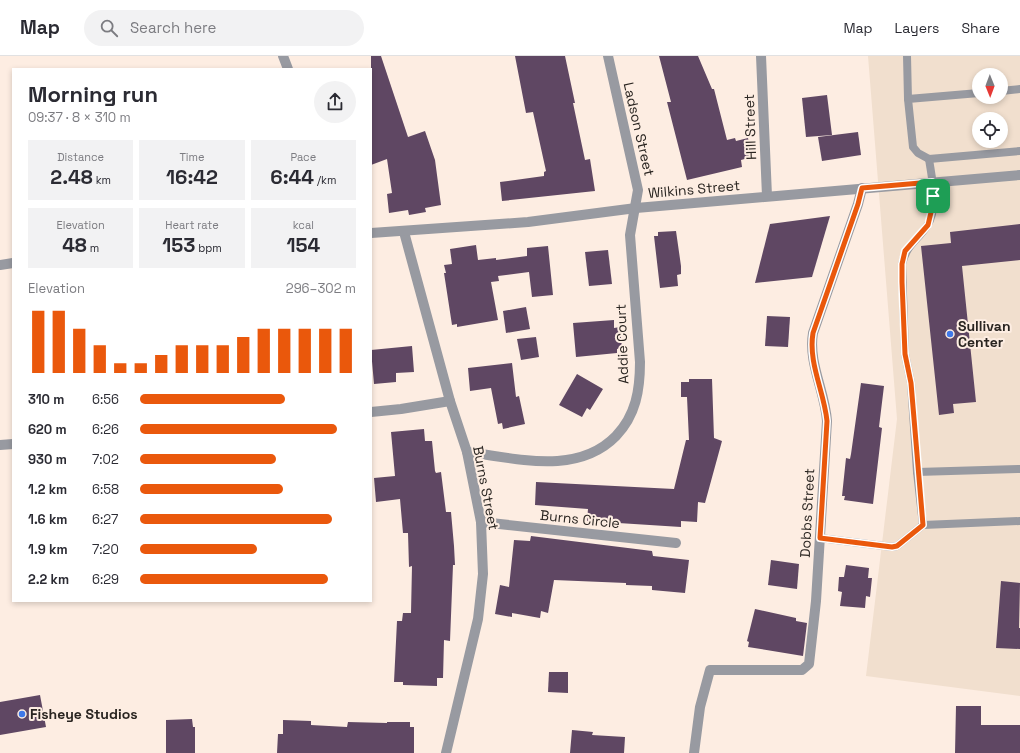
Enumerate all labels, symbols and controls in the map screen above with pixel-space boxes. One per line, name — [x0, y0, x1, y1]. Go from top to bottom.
search box — [84, 10, 364, 46]
text: Map — [20, 15, 60, 40]
icon: search — [98, 17, 120, 39]
text: Search here — [130, 18, 216, 37]
text: Map — [843, 19, 873, 37]
text: Layers — [895, 19, 939, 37]
text: Share — [961, 19, 1000, 37]
north arrow — [972, 68, 1008, 104]
map controls — [972, 68, 1008, 148]
text: Morning run — [28, 80, 158, 108]
street label: Ladson Street — [619, 80, 659, 178]
button: share — [314, 81, 356, 123]
street label: Hill Street — [740, 94, 760, 160]
text: 09:37 · 8 × 310 m — [28, 109, 131, 126]
button: locate — [972, 112, 1008, 148]
text: Distance — [57, 150, 104, 164]
text: Time — [179, 150, 205, 164]
text: Pace — [290, 150, 316, 164]
text: 2.48 — [50, 164, 93, 190]
text: 16:42 — [166, 164, 218, 190]
text: 6:44 — [270, 164, 314, 190]
text: km — [93, 173, 111, 187]
text: /km — [314, 173, 336, 187]
street label: Wilkins Street — [647, 176, 741, 202]
pin — [916, 179, 950, 213]
icon: arrive — [922, 185, 944, 207]
text: Elevation — [57, 218, 105, 232]
text: Heart rate — [165, 218, 219, 232]
text: kcal — [293, 218, 314, 232]
text: 48 — [62, 232, 87, 258]
text: 153 — [162, 232, 195, 258]
text: 154 — [286, 232, 320, 258]
text: m — [87, 241, 99, 255]
text: bpm — [195, 241, 222, 255]
text: Elevation — [28, 280, 85, 297]
text: 296–302 m — [286, 280, 356, 297]
street label: Addie Court — [612, 304, 632, 384]
place label: Sullivan Center — [958, 317, 1011, 351]
marker: Sullivan Center — [945, 329, 955, 339]
text: 310 m — [28, 391, 64, 408]
text: 6:56 — [92, 391, 119, 408]
text: 620 m — [28, 421, 67, 438]
text: 6:26 — [92, 421, 119, 438]
street label: Burns Street — [469, 444, 503, 532]
text: 930 m — [28, 451, 67, 468]
text: 7:02 — [92, 451, 119, 468]
street label: Dobbs Street — [796, 468, 818, 558]
text: 1.2 km — [28, 481, 67, 498]
text: 6:58 — [92, 481, 119, 498]
street label: Burns Circle — [539, 506, 621, 532]
text: 1.6 km — [28, 511, 67, 528]
text: 6:27 — [92, 511, 118, 528]
text: 1.9 km — [28, 541, 68, 558]
text: 7:20 — [92, 541, 119, 558]
text: 2.2 km — [28, 571, 69, 588]
text: 6:29 — [92, 571, 119, 588]
place label: Fisheye Studios — [30, 705, 138, 723]
marker: Fisheye Studios — [17, 709, 27, 719]

